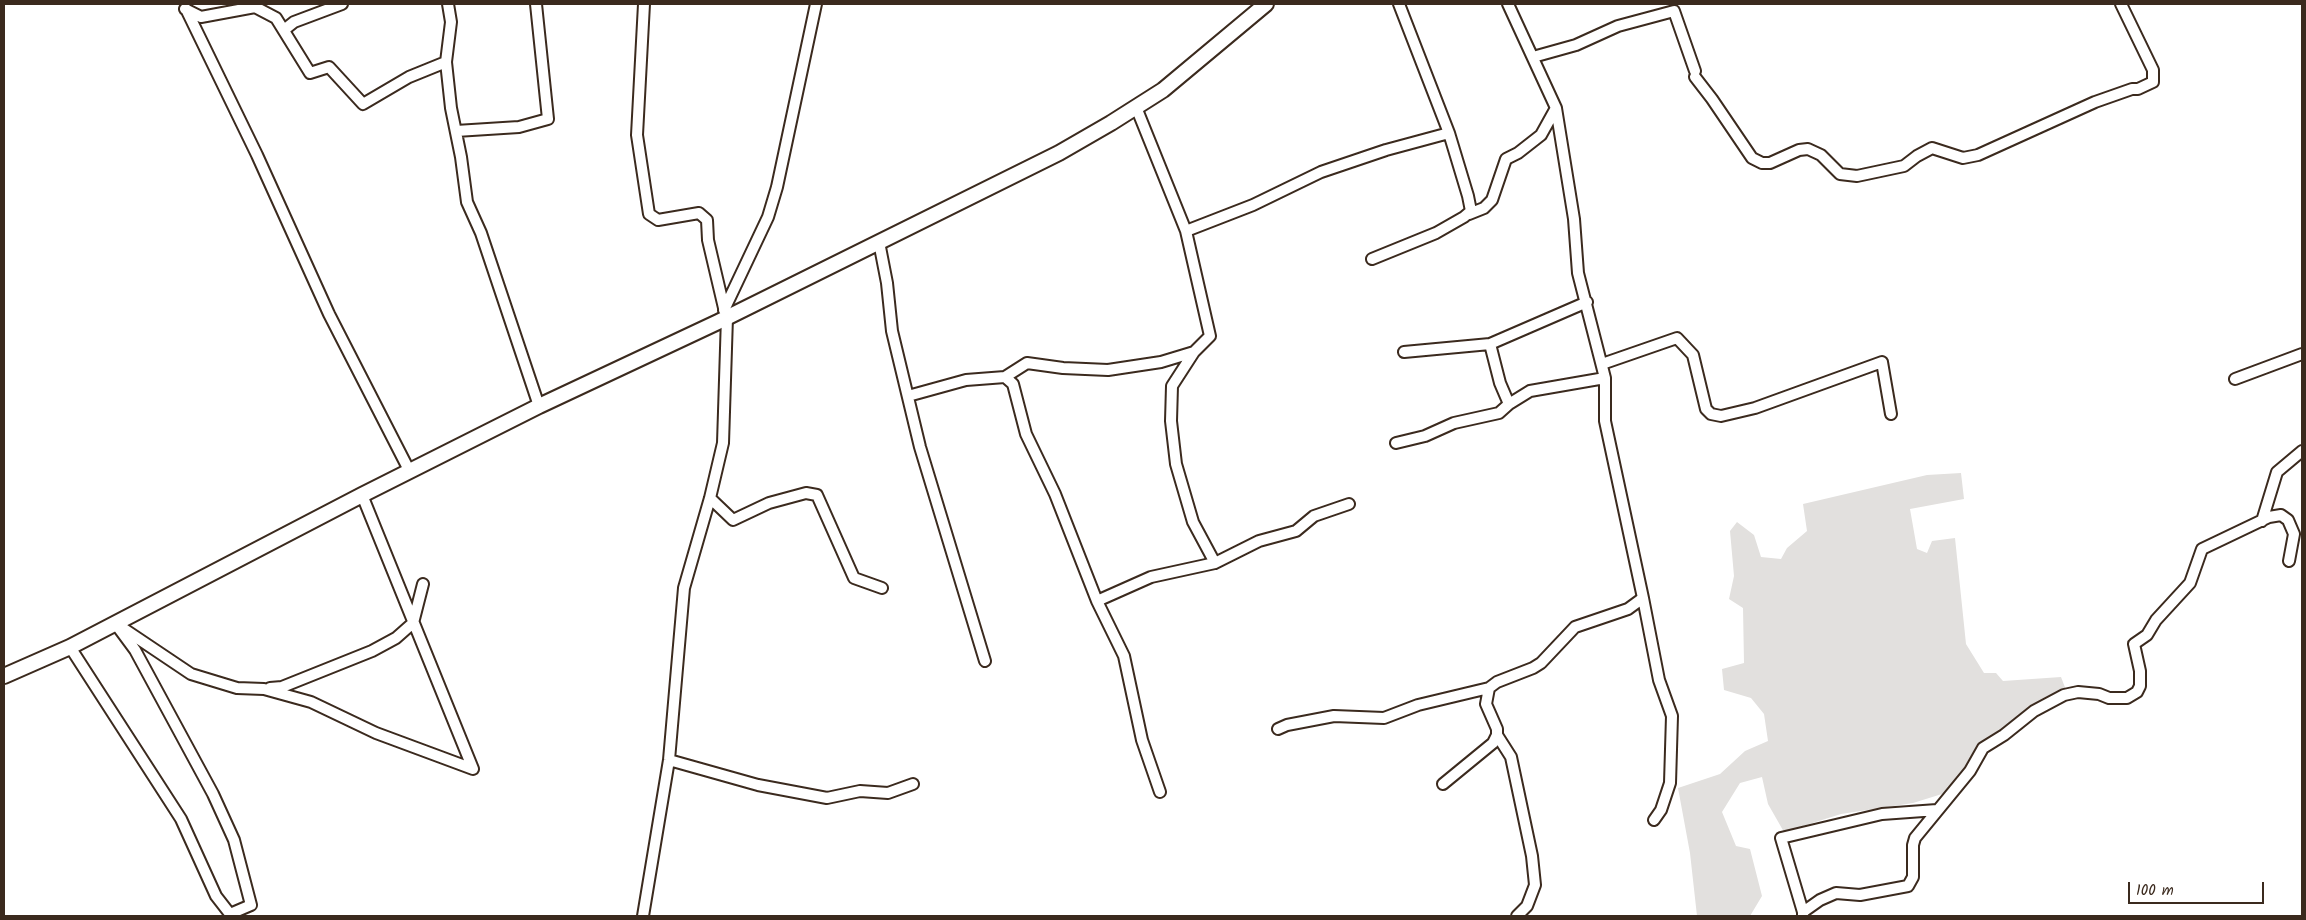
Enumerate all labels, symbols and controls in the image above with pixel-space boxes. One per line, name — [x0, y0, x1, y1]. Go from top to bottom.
scale bar — [2131, 872, 2267, 904]
text: 100 m — [2136, 879, 2174, 903]

